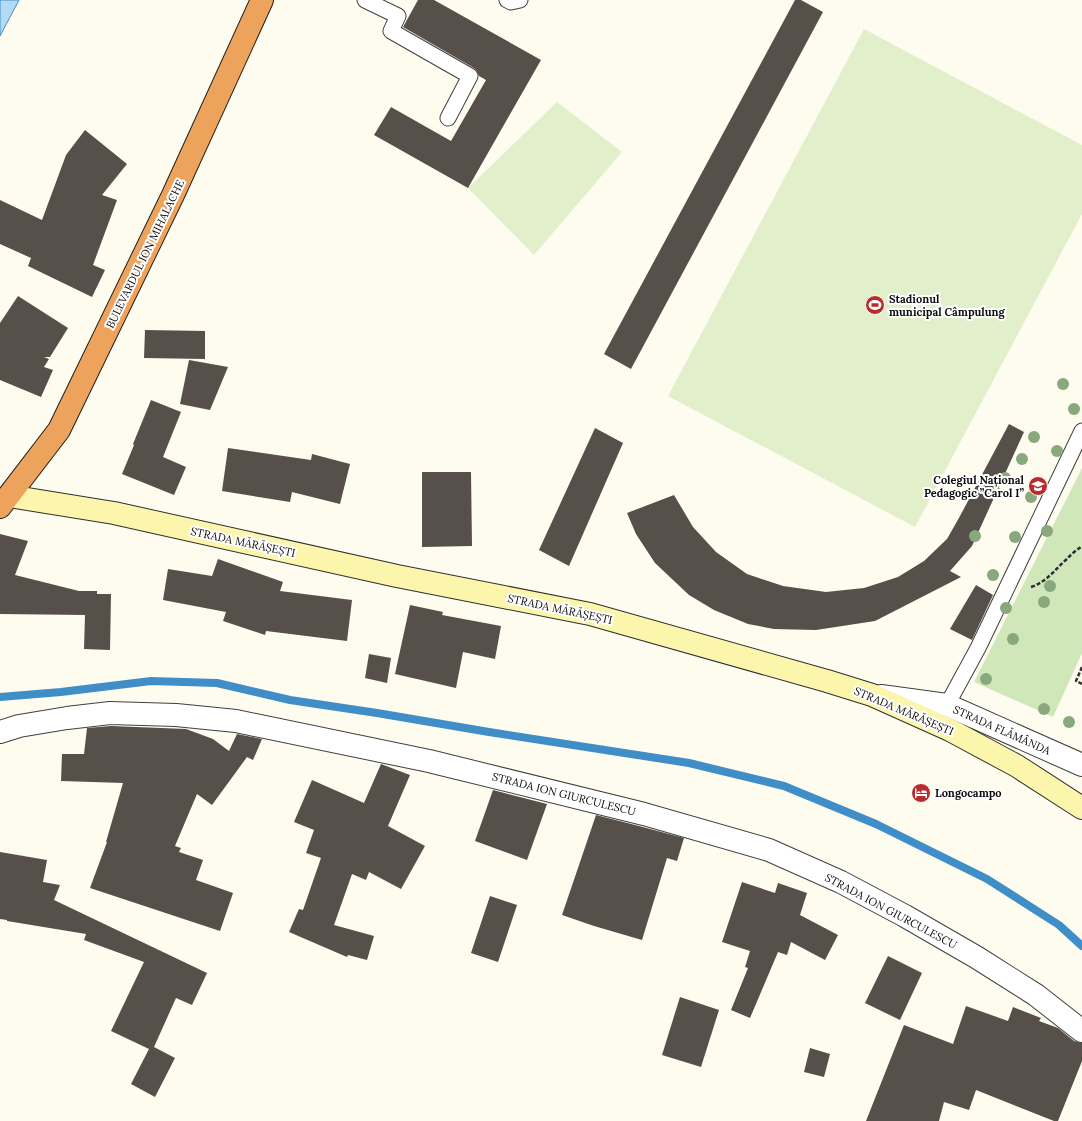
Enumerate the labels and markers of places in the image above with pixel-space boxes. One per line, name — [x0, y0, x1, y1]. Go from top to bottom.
place label: Stadionul municipal Câmpulung — [889, 292, 1006, 319]
sports icon: Stadionul municipal Câmpulung — [864, 294, 886, 316]
place label: Colegiul Național Pedagogic ”Carol I” — [924, 473, 1025, 500]
school or university icon: Colegiul Național Pedagogic ”Carol I” — [1027, 475, 1049, 497]
hotel icon: Longocampo — [910, 782, 932, 804]
place label: Longocampo — [935, 786, 1002, 800]

